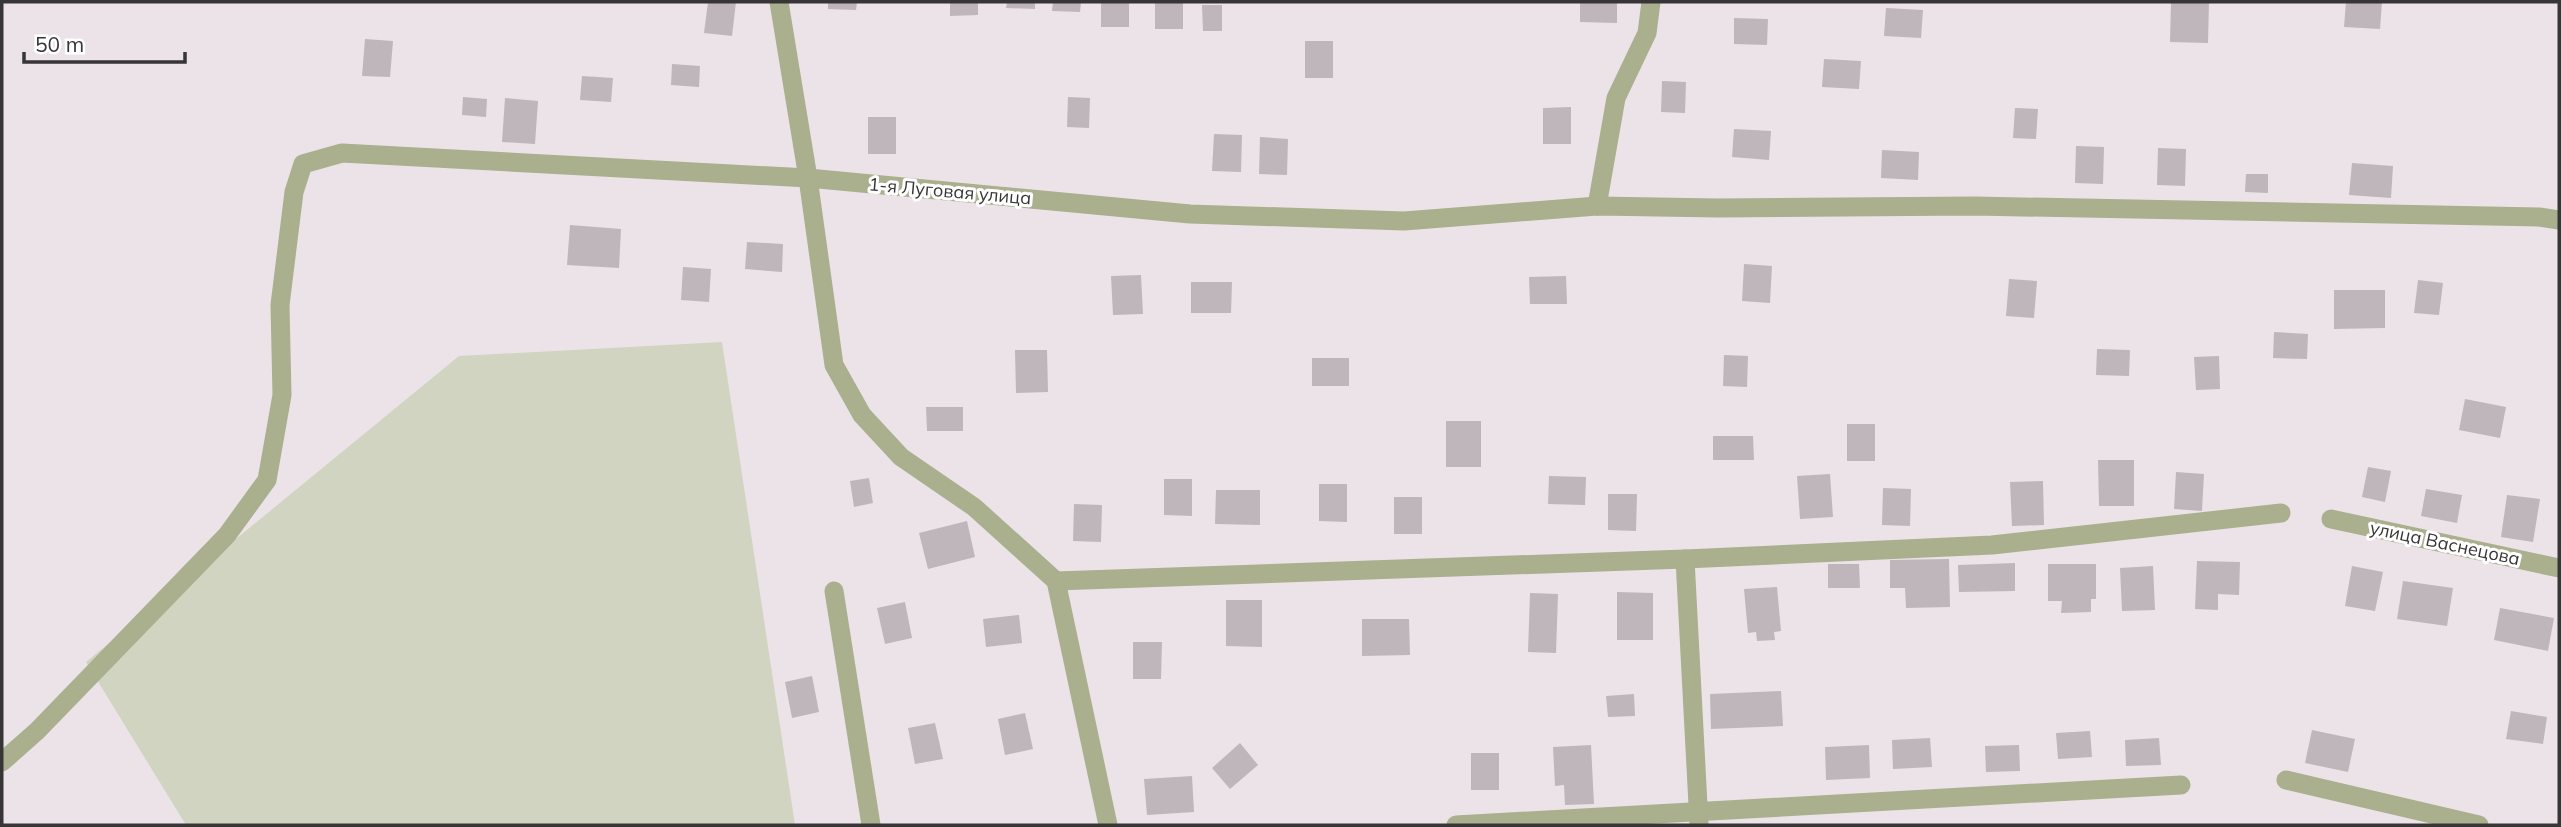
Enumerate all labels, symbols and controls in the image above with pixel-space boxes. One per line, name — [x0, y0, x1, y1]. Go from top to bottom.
scale bar — [24, 21, 186, 65]
text: 50 m — [35, 31, 84, 57]
street label: 1-я Луговая улица — [868, 172, 1032, 210]
street label: улица Васнецова — [2368, 516, 2522, 570]

